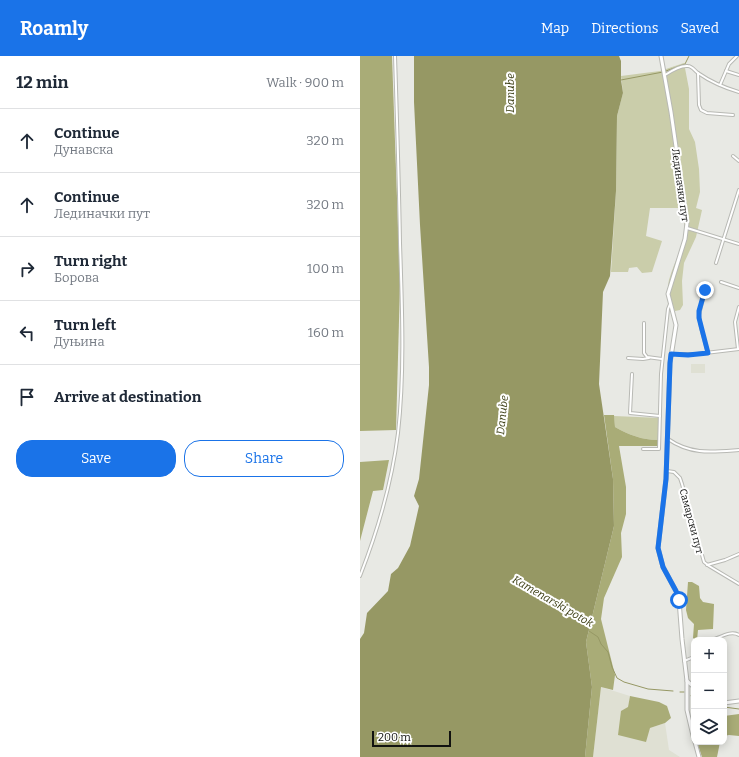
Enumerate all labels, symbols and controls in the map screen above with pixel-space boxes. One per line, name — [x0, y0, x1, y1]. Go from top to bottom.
text: Roamly — [20, 17, 88, 40]
text: Map — [541, 20, 569, 37]
text: Directions — [591, 20, 659, 37]
text: Saved — [681, 20, 719, 37]
text: 12 min — [16, 72, 69, 93]
water label: Danube — [504, 73, 517, 113]
text: Walk · 900 m — [266, 75, 344, 90]
text: Continue — [54, 124, 120, 142]
icon: ahead — [16, 130, 38, 152]
text: 320 m — [306, 133, 344, 148]
text: Дунавска — [54, 142, 113, 157]
street label: Лединачки пут — [669, 148, 691, 223]
text: Continue — [54, 188, 120, 206]
icon: ahead — [16, 194, 38, 216]
text: 320 m — [306, 197, 344, 212]
text: Лединачки пут — [54, 206, 150, 221]
text: Turn right — [54, 252, 127, 270]
icon: right — [16, 258, 38, 280]
text: 100 m — [307, 261, 344, 276]
text: Борова — [54, 270, 99, 285]
route end — [696, 281, 714, 299]
text: Turn left — [54, 316, 116, 334]
icon: left — [16, 322, 38, 344]
text: 160 m — [308, 325, 344, 340]
text: Дуњина — [54, 334, 105, 349]
icon: arrive — [16, 386, 38, 408]
text: Arrive at destination — [54, 388, 201, 406]
water label: Danube — [494, 394, 511, 435]
button: Save — [16, 440, 176, 477]
button: Share — [184, 440, 344, 477]
street label: Самарски пут — [677, 487, 706, 555]
water label: Kamenarski potok — [510, 573, 596, 630]
route start — [670, 591, 688, 609]
map controls — [691, 637, 727, 745]
button: + — [691, 637, 727, 673]
button: − — [691, 673, 727, 709]
button: layers — [691, 709, 727, 745]
scale bar — [372, 729, 451, 748]
text: 200 m — [378, 731, 411, 744]

